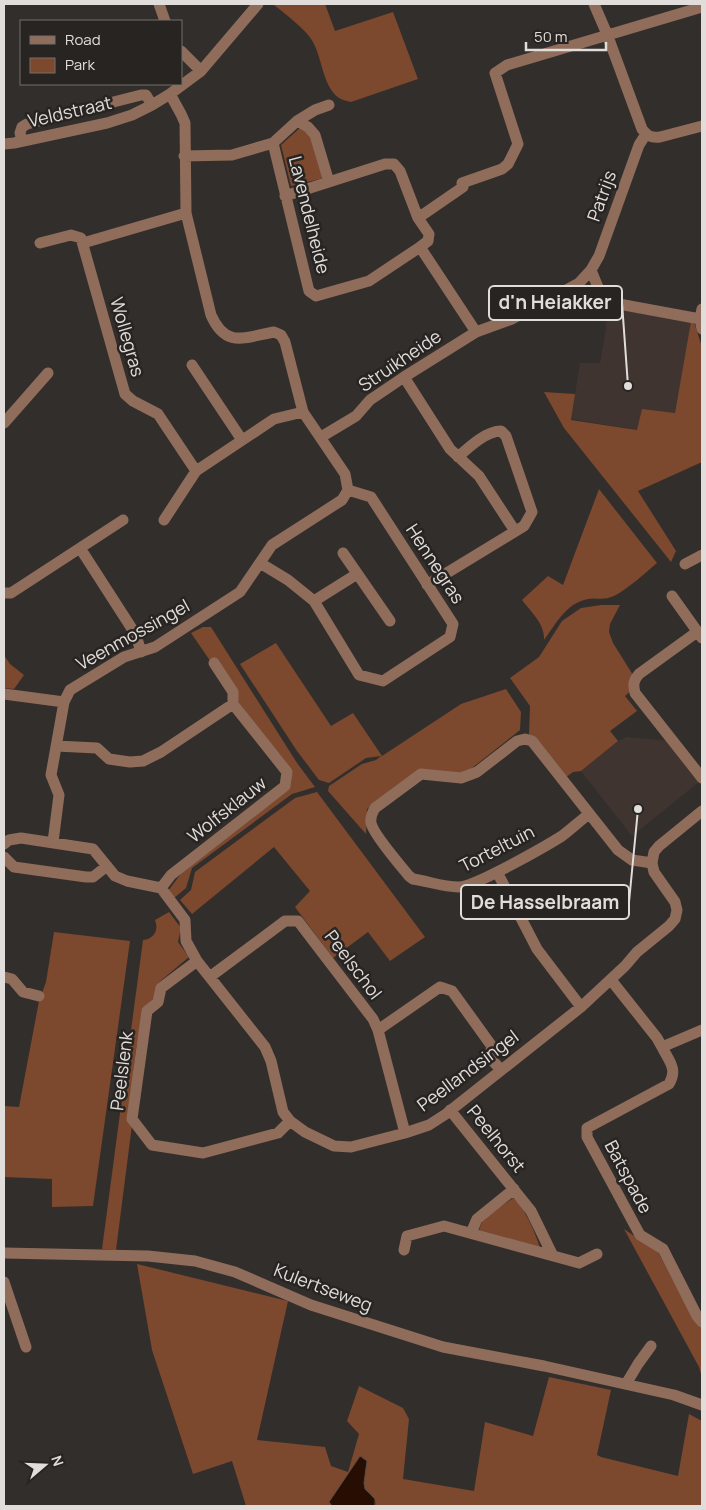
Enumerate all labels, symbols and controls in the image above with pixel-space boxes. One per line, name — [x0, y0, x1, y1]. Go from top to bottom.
legend — [20, 20, 182, 85]
scale bar — [526, 20, 606, 52]
text: 50 m — [534, 26, 568, 47]
text: Road — [65, 29, 101, 50]
text: Park — [65, 54, 95, 75]
street label: Veldstraat — [26, 90, 114, 132]
street label: Lavendelheide — [284, 153, 336, 276]
street label: Patrijs — [581, 167, 621, 224]
callout: d'n Heiakker — [489, 286, 622, 320]
text: d'n Heiakker — [498, 289, 612, 315]
street label: Wollegras — [105, 294, 151, 379]
street label: Struikheide — [353, 324, 446, 397]
street label: Hennegras — [401, 519, 471, 608]
street label: Veenmossingel — [72, 593, 194, 675]
street label: Wolfsklauw — [182, 771, 271, 848]
street label: Torteltuin — [455, 819, 538, 877]
callout: De Hasselbraam — [461, 885, 629, 919]
text: De Hasselbraam — [471, 889, 619, 915]
street label: Peelschol — [320, 925, 388, 1004]
street label: Peellandsingel — [412, 1024, 523, 1116]
street label: Peelslenk — [104, 1029, 138, 1112]
street label: Peelhorst — [462, 1100, 531, 1177]
street label: Batspade — [600, 1136, 658, 1217]
street label: Kulertseweg — [271, 1257, 376, 1317]
north arrow — [20, 1440, 70, 1490]
text: N — [47, 1453, 68, 1468]

